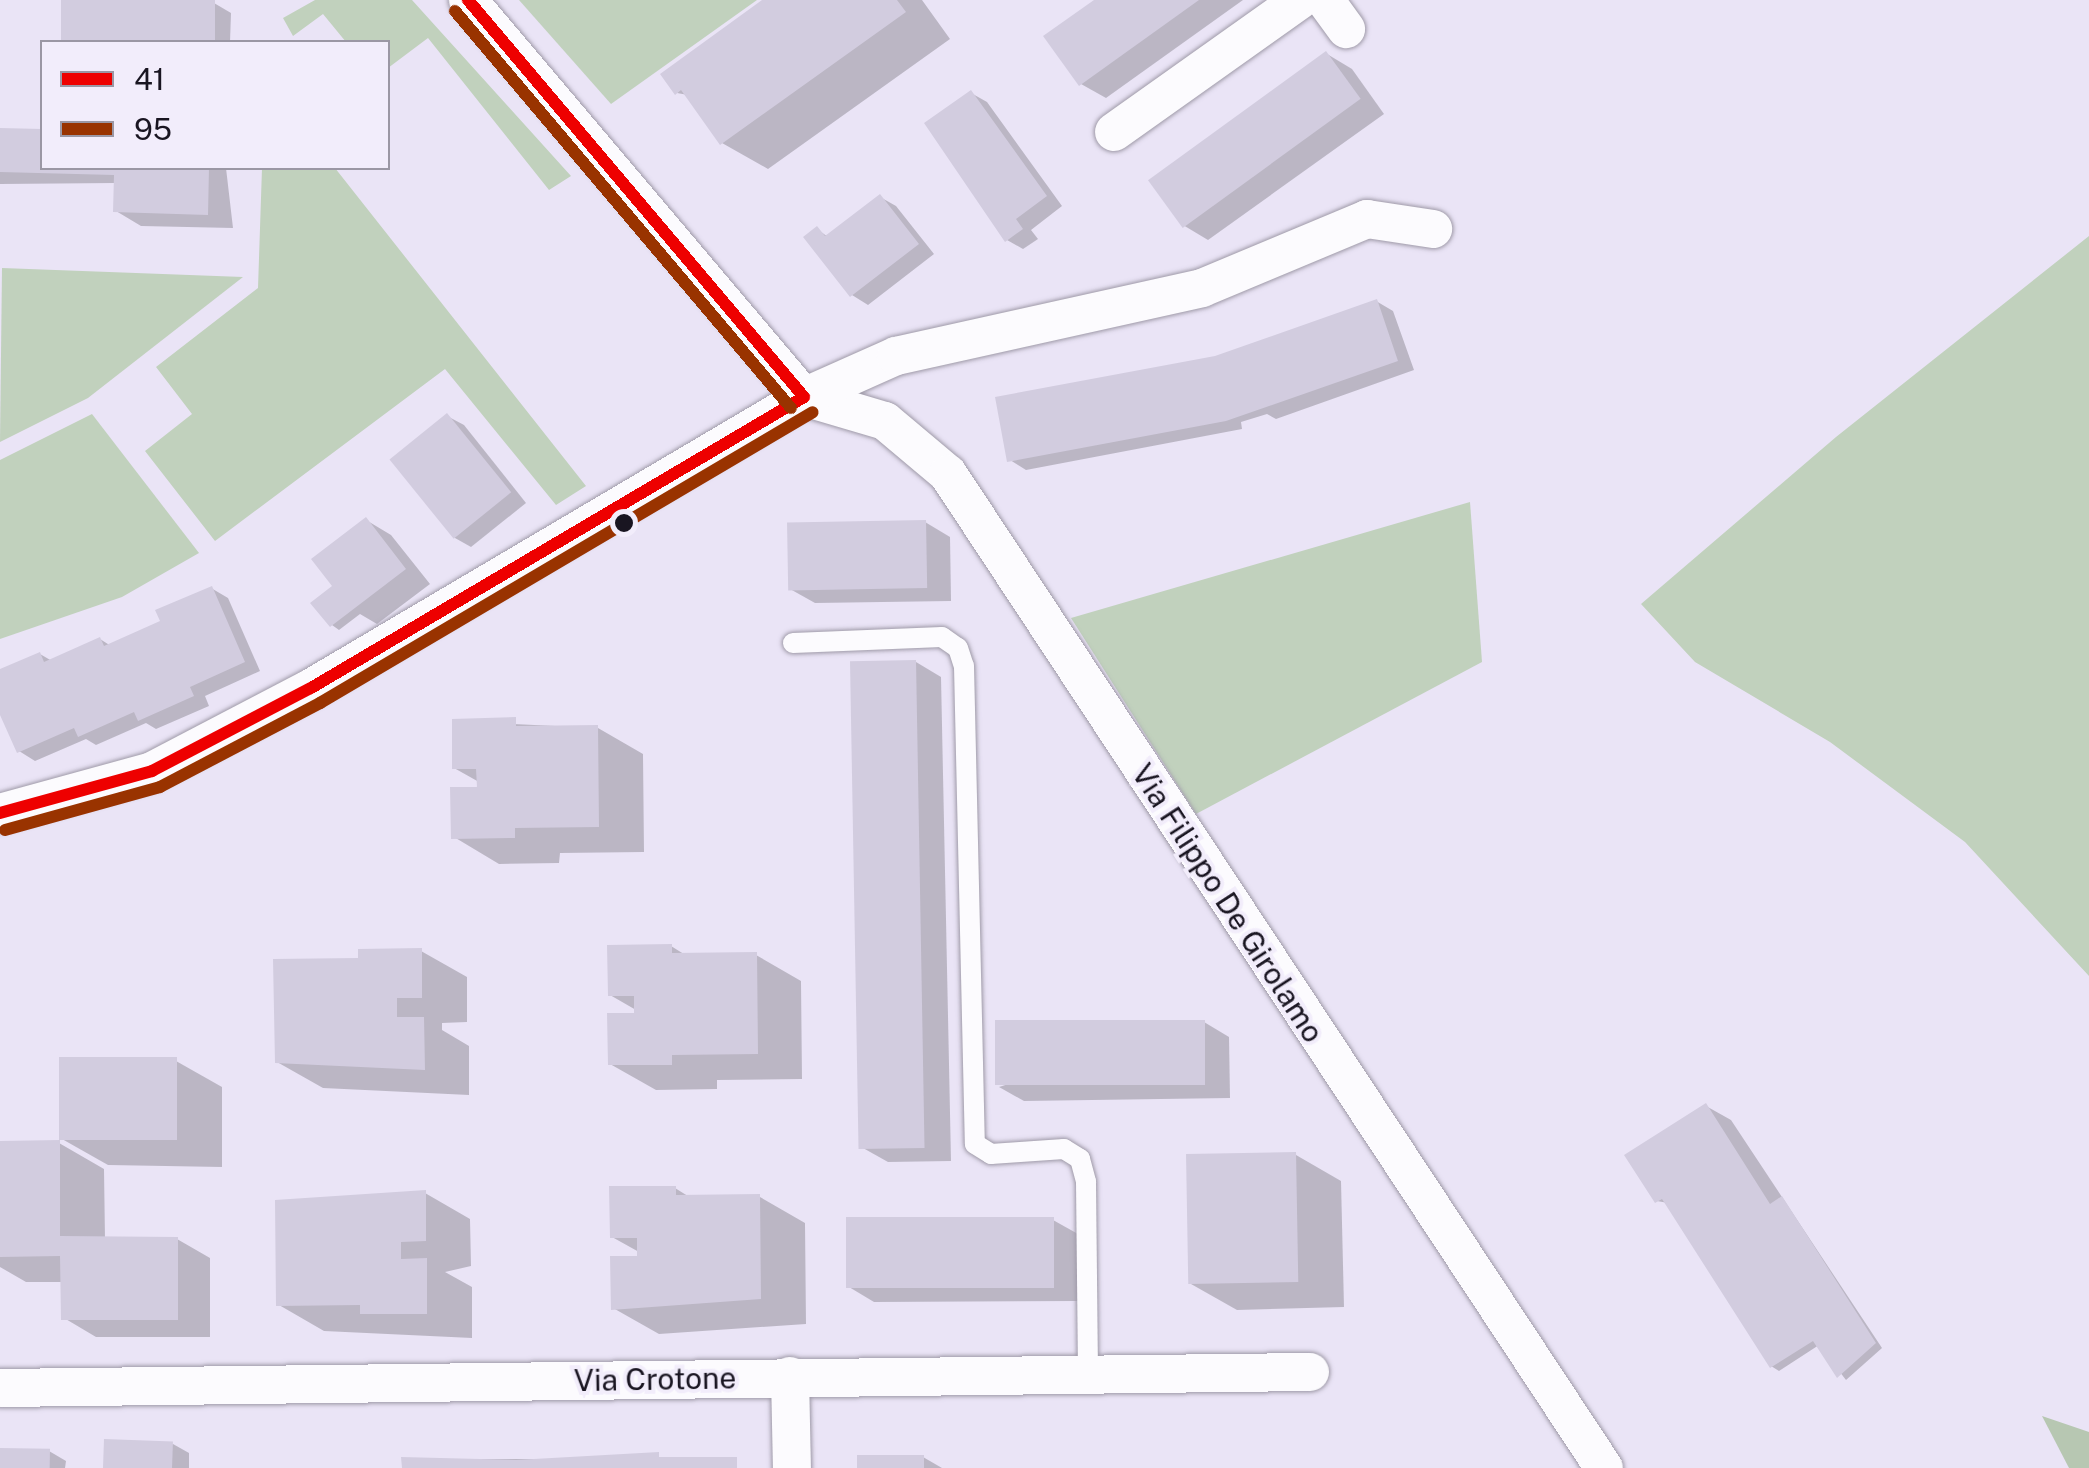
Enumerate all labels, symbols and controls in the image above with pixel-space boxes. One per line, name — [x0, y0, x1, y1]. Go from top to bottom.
legend — [40, 40, 390, 170]
text: 41 — [134, 61, 165, 97]
text: 95 — [134, 111, 172, 147]
unlabelled marker — [614, 513, 634, 533]
street label: Via Filippo De Girolamo — [1124, 757, 1332, 1049]
street label: Via Crotone — [573, 1360, 737, 1398]

